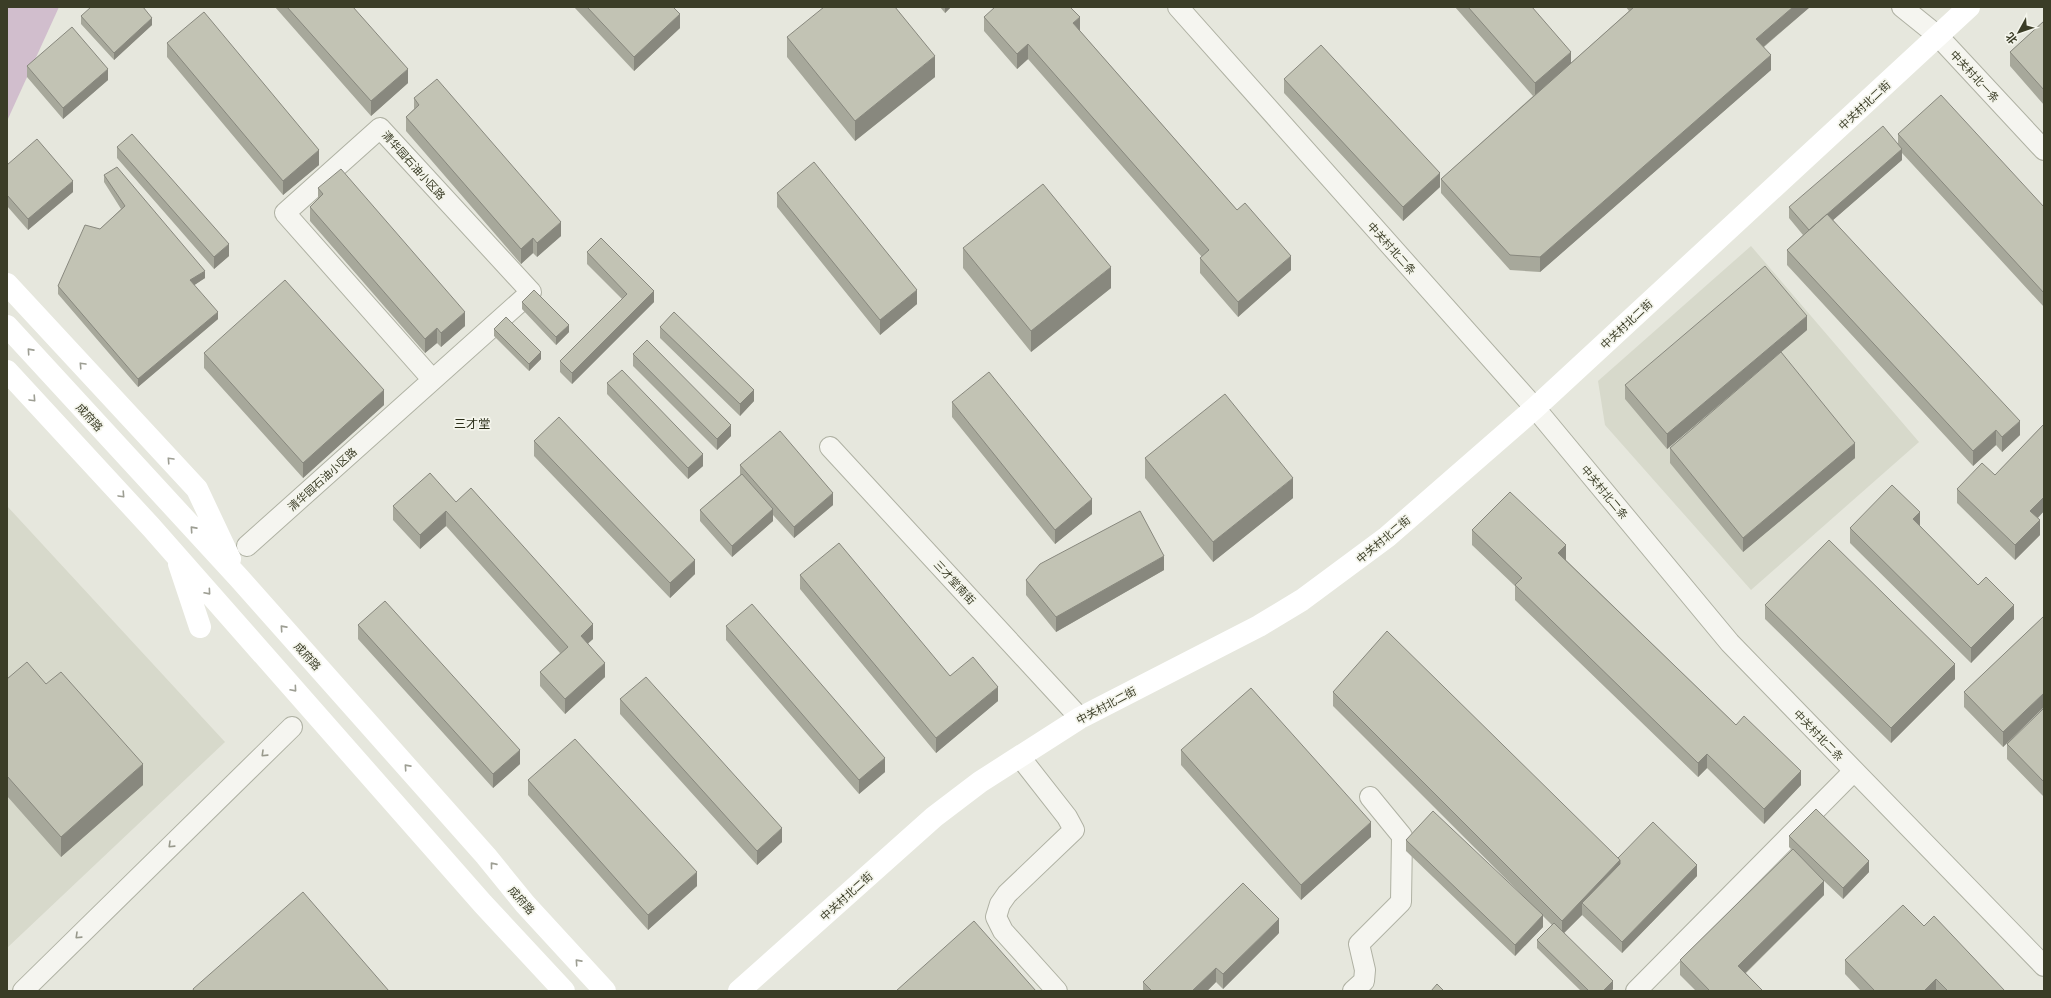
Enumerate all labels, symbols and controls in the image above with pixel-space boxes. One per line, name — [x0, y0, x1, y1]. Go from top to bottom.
north arrow — [1999, 12, 2039, 52]
text: 北 — [2002, 30, 2019, 47]
street label: 中关村北一条 — [1948, 47, 2002, 105]
street label: 中关村北二街 — [1835, 78, 1893, 132]
street label: 清华园石油小区路 — [380, 128, 448, 202]
street label: 中关村北二条 — [1365, 219, 1419, 277]
street label: 中关村北二街 — [1597, 297, 1655, 351]
one-way arrow — [28, 348, 35, 355]
one-way arrow — [79, 362, 87, 370]
one-way arrow — [29, 394, 36, 402]
street label: 成府路 — [74, 400, 106, 434]
district label: 三才堂 — [454, 416, 490, 430]
street label: 清华园石油小区路 — [285, 445, 359, 513]
one-way arrow — [168, 457, 175, 465]
street label: 中关村北二条 — [1579, 463, 1631, 521]
one-way arrow — [117, 490, 125, 498]
street label: 中关村北二街 — [1354, 513, 1412, 565]
one-way arrow — [191, 526, 198, 534]
street label: 三才堂南街 — [931, 557, 979, 607]
one-way arrow — [204, 587, 211, 594]
one-way arrow — [281, 626, 288, 633]
street label: 成府路 — [292, 639, 324, 673]
street label: 中关村北二街 — [1074, 684, 1138, 726]
one-way arrow — [290, 685, 297, 692]
street label: 中关村北二条 — [1791, 707, 1847, 763]
one-way arrow — [261, 750, 269, 757]
one-way arrow — [404, 764, 411, 772]
one-way arrow — [168, 841, 176, 848]
one-way arrow — [490, 862, 497, 869]
street label: 中关村北二街 — [817, 869, 875, 923]
street label: 成府路 — [506, 883, 538, 917]
one-way arrow — [75, 932, 83, 939]
one-way arrow — [576, 959, 583, 967]

